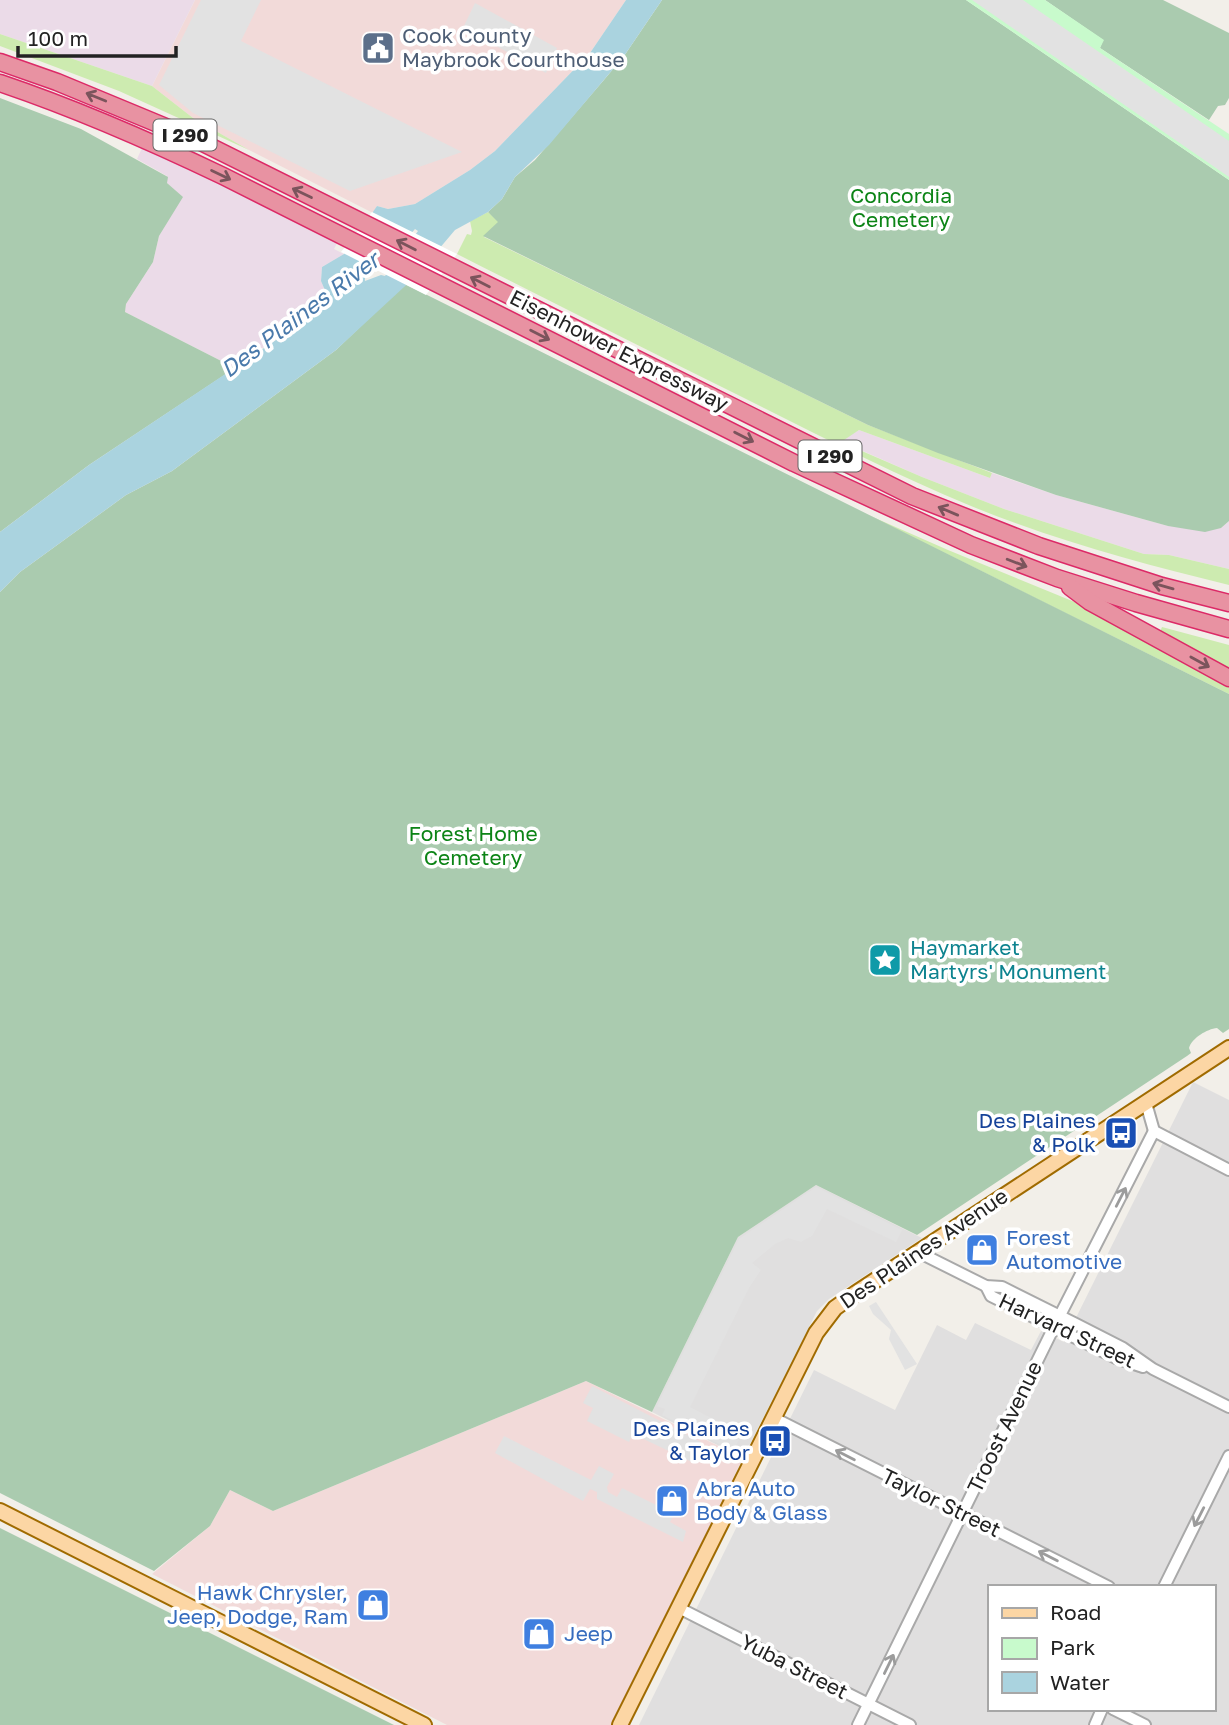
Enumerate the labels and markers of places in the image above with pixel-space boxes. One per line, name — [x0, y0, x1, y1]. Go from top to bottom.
place label: Cook County Maybrook Courthouse — [402, 22, 625, 72]
public building icon: Cook County Maybrook Courthouse — [359, 29, 397, 67]
place label: Haymarket Martyrs' Monument — [910, 934, 1106, 984]
place icon: Haymarket Martyrs' Monument — [866, 941, 904, 979]
place label: Des Plaines & Polk — [979, 1107, 1096, 1157]
bus stop icon: Des Plaines & Polk — [1102, 1114, 1140, 1152]
place label: Forest Automotive — [1006, 1224, 1122, 1274]
shop icon: Forest Automotive — [963, 1231, 1001, 1269]
place label: Des Plaines & Taylor — [633, 1415, 750, 1465]
bus stop icon: Des Plaines & Taylor — [756, 1422, 794, 1460]
place label: Abra Auto Body & Glass — [696, 1475, 828, 1525]
shop icon: Abra Auto Body & Glass — [653, 1482, 691, 1520]
place label: Hawk Chrysler, Jeep, Dodge, Ram — [167, 1579, 348, 1629]
shop icon: Hawk Chrysler, Jeep, Dodge, Ram — [354, 1586, 392, 1624]
shop icon: Jeep — [520, 1615, 558, 1653]
place label: Jeep — [564, 1620, 613, 1646]

